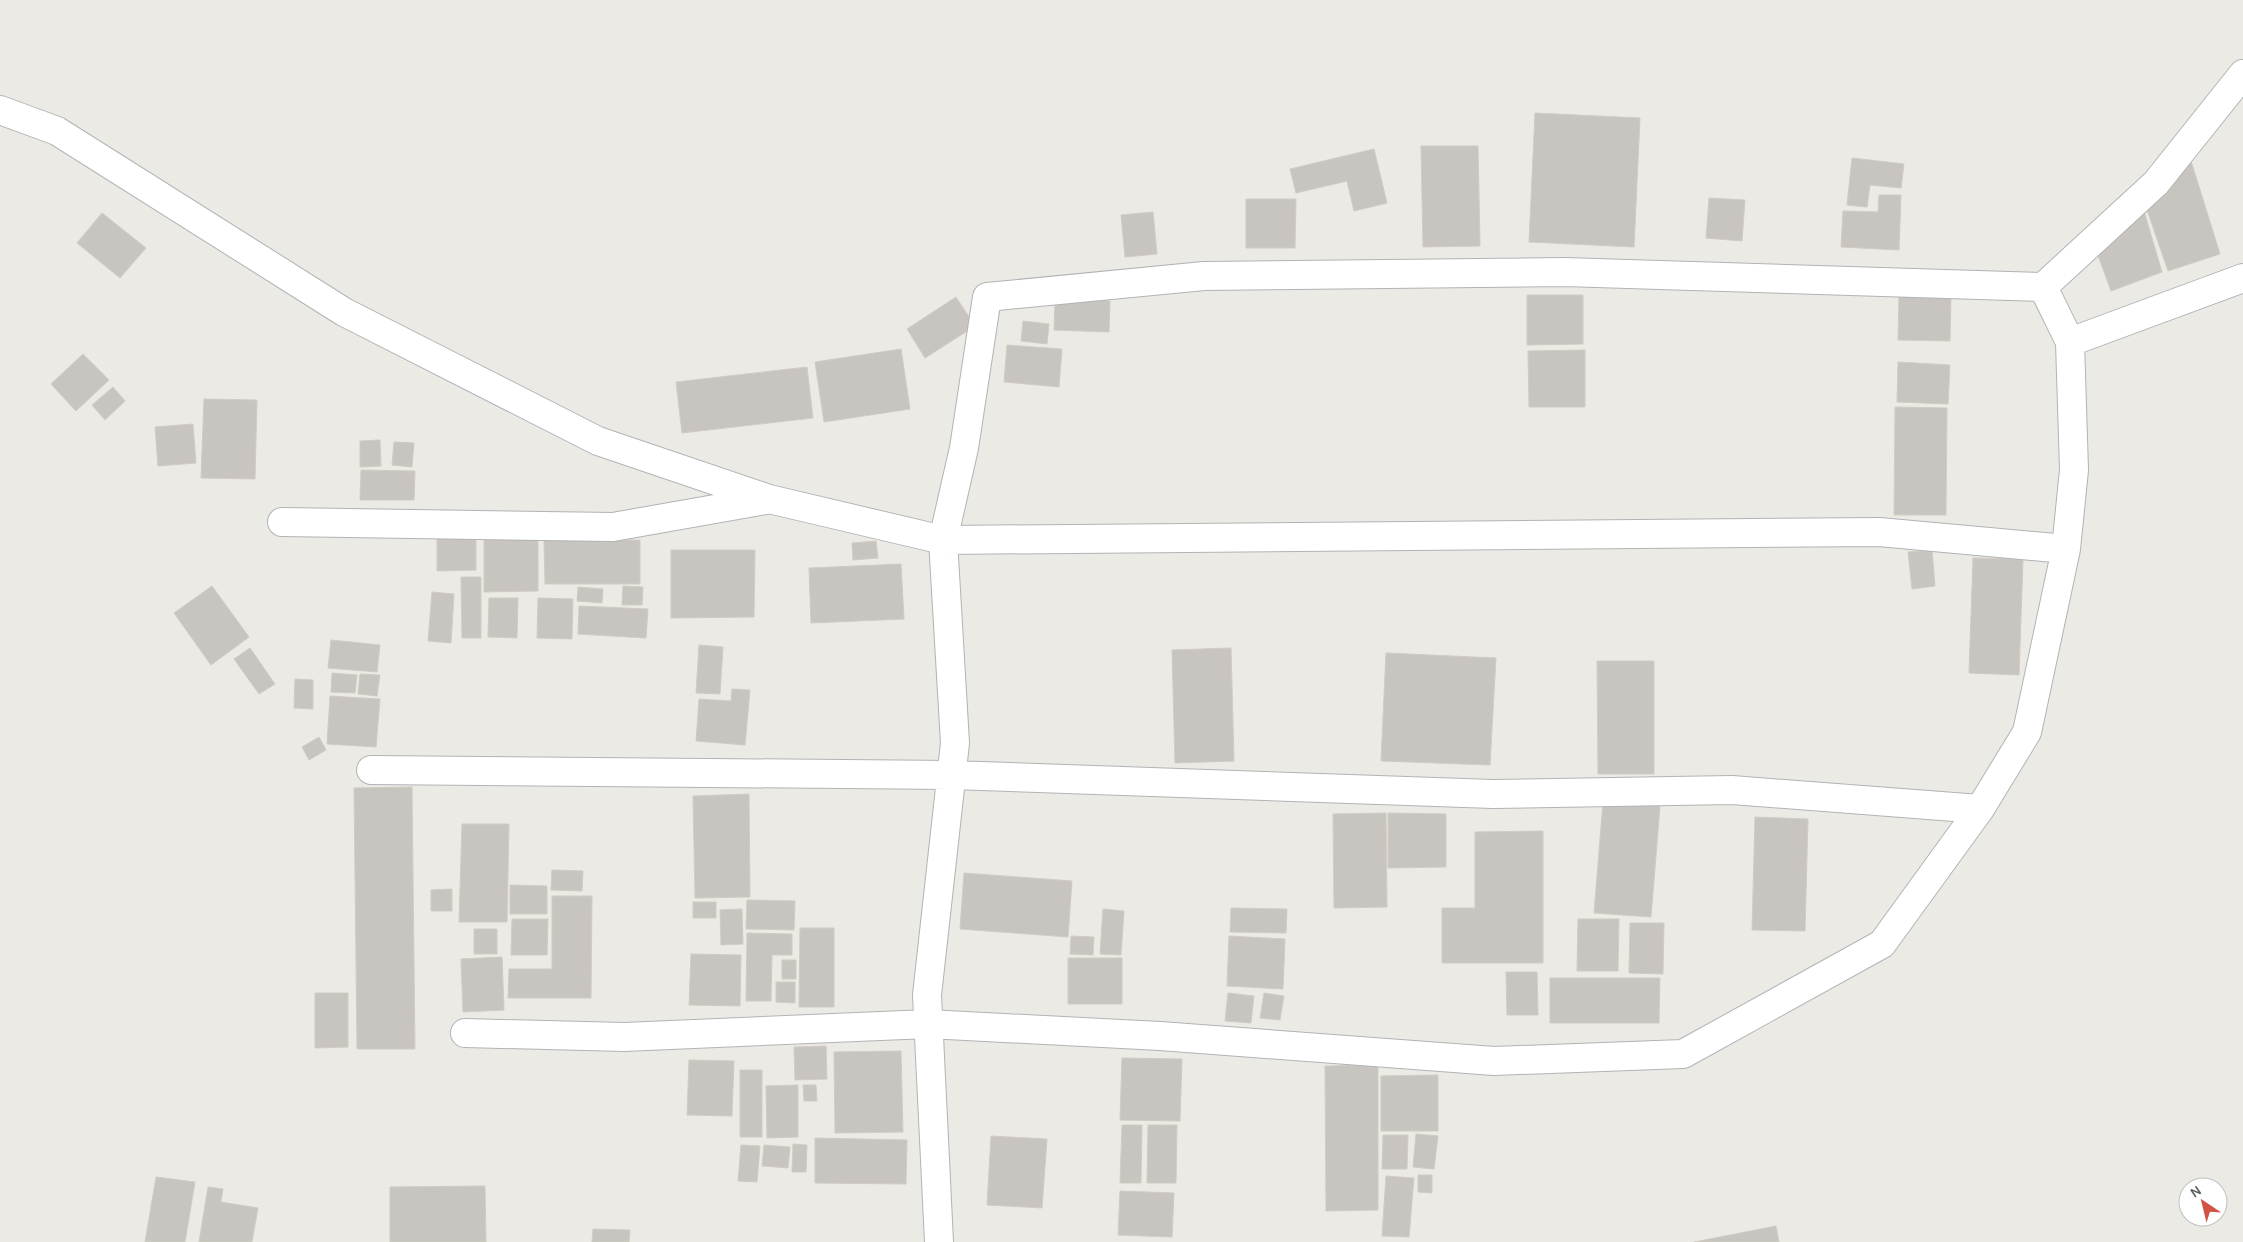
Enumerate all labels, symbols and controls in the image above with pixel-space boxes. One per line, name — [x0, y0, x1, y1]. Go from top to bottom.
north arrow — [2178, 1177, 2228, 1227]
text: N — [2187, 1182, 2205, 1202]

